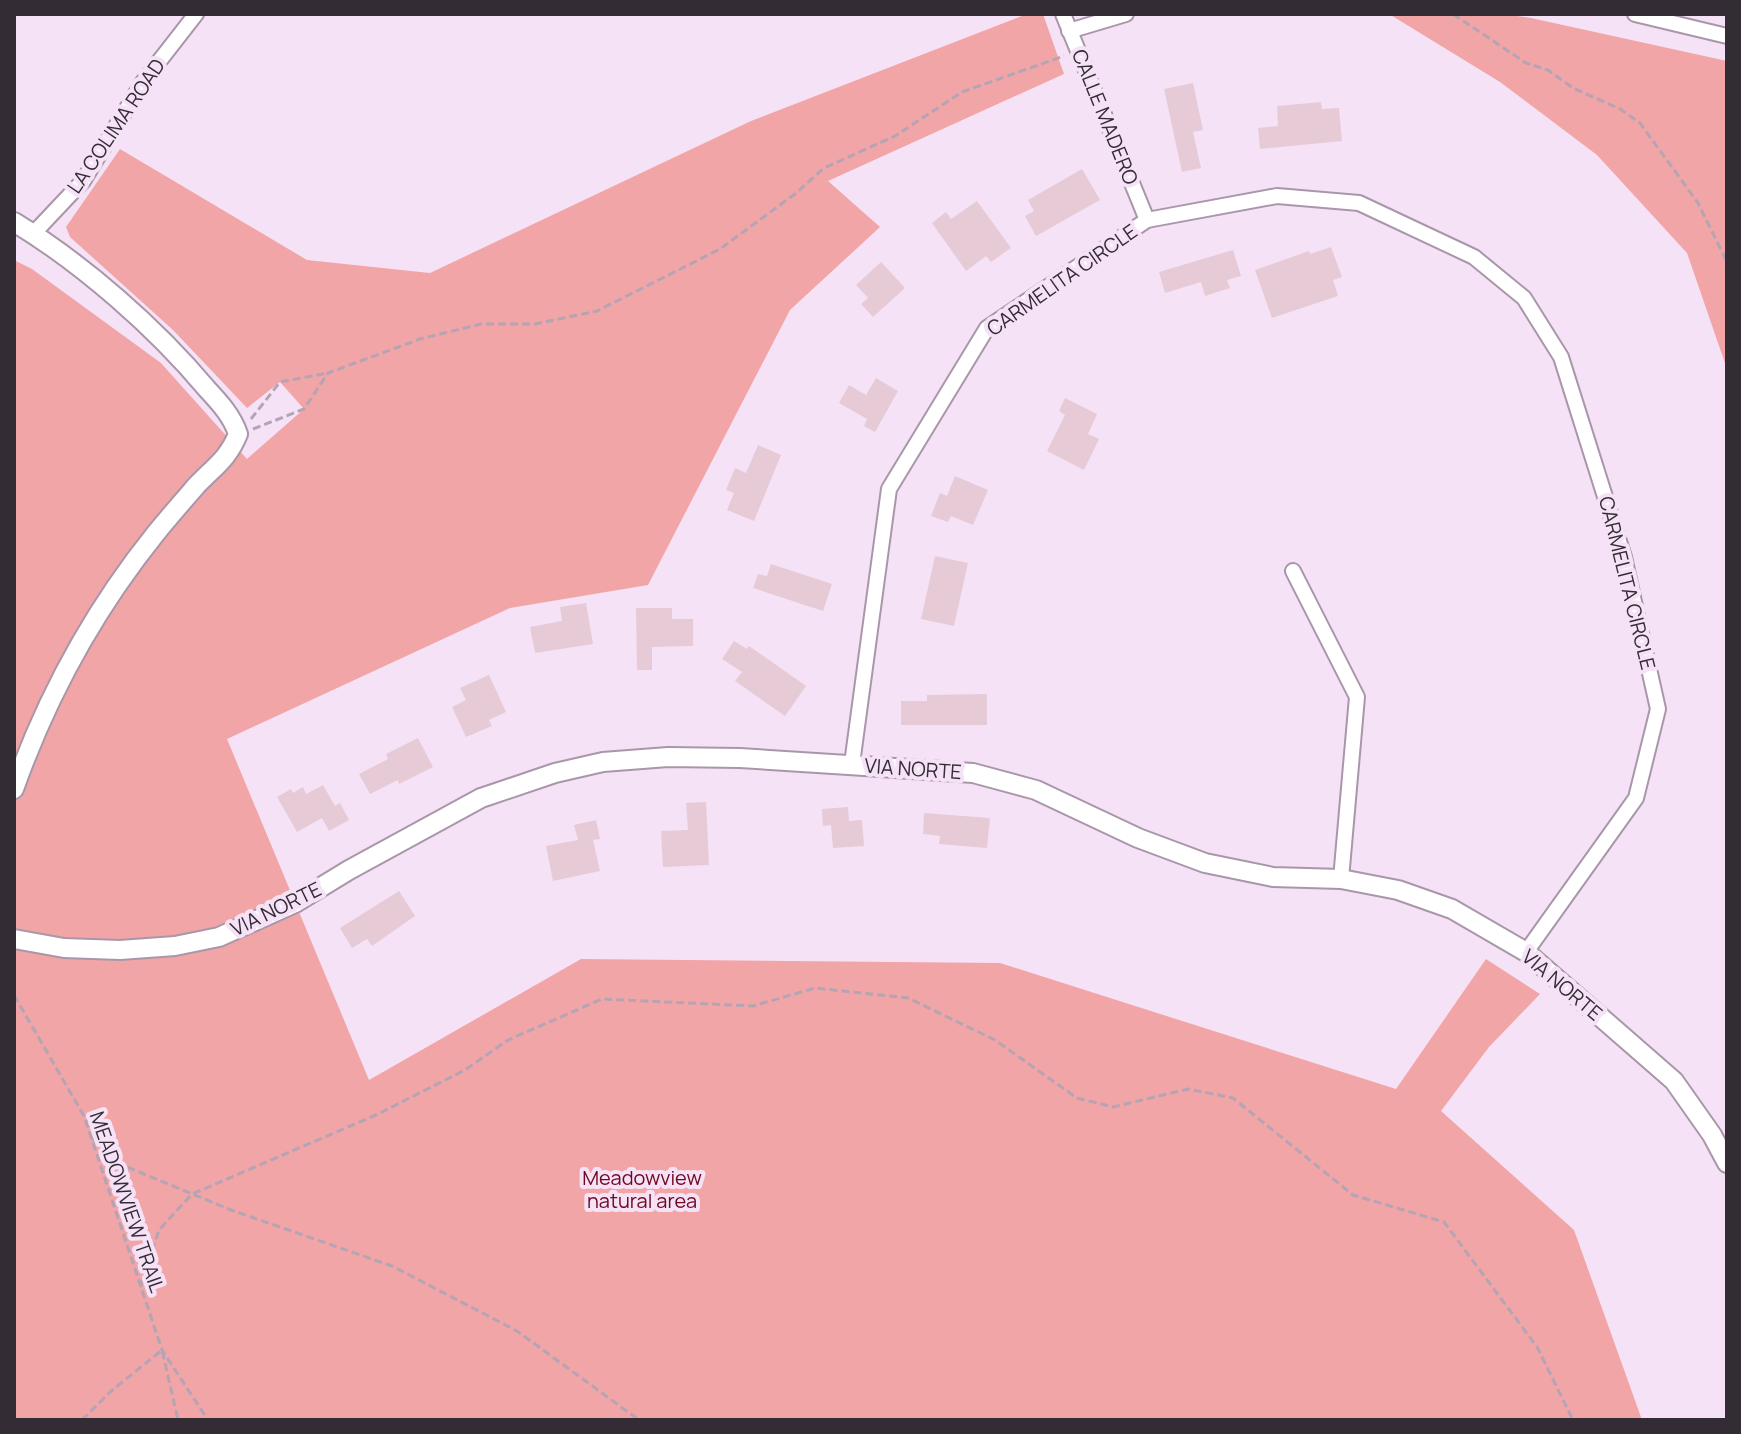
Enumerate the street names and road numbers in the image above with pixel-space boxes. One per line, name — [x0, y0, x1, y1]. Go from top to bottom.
street label: CALLE MADERO — [1066, 45, 1145, 189]
street label: LA COLIMA ROAD — [61, 53, 171, 198]
street label: CARMELITA CIRCLE — [981, 218, 1142, 342]
street label: CARMELITA CIRCLE — [1593, 493, 1662, 672]
street label: VIA NORTE — [863, 752, 963, 785]
street label: VIA NORTE — [226, 875, 326, 942]
street label: VIA NORTE — [1516, 943, 1608, 1026]
street label: MEADOWVIEW TRAIL — [84, 1108, 171, 1296]

